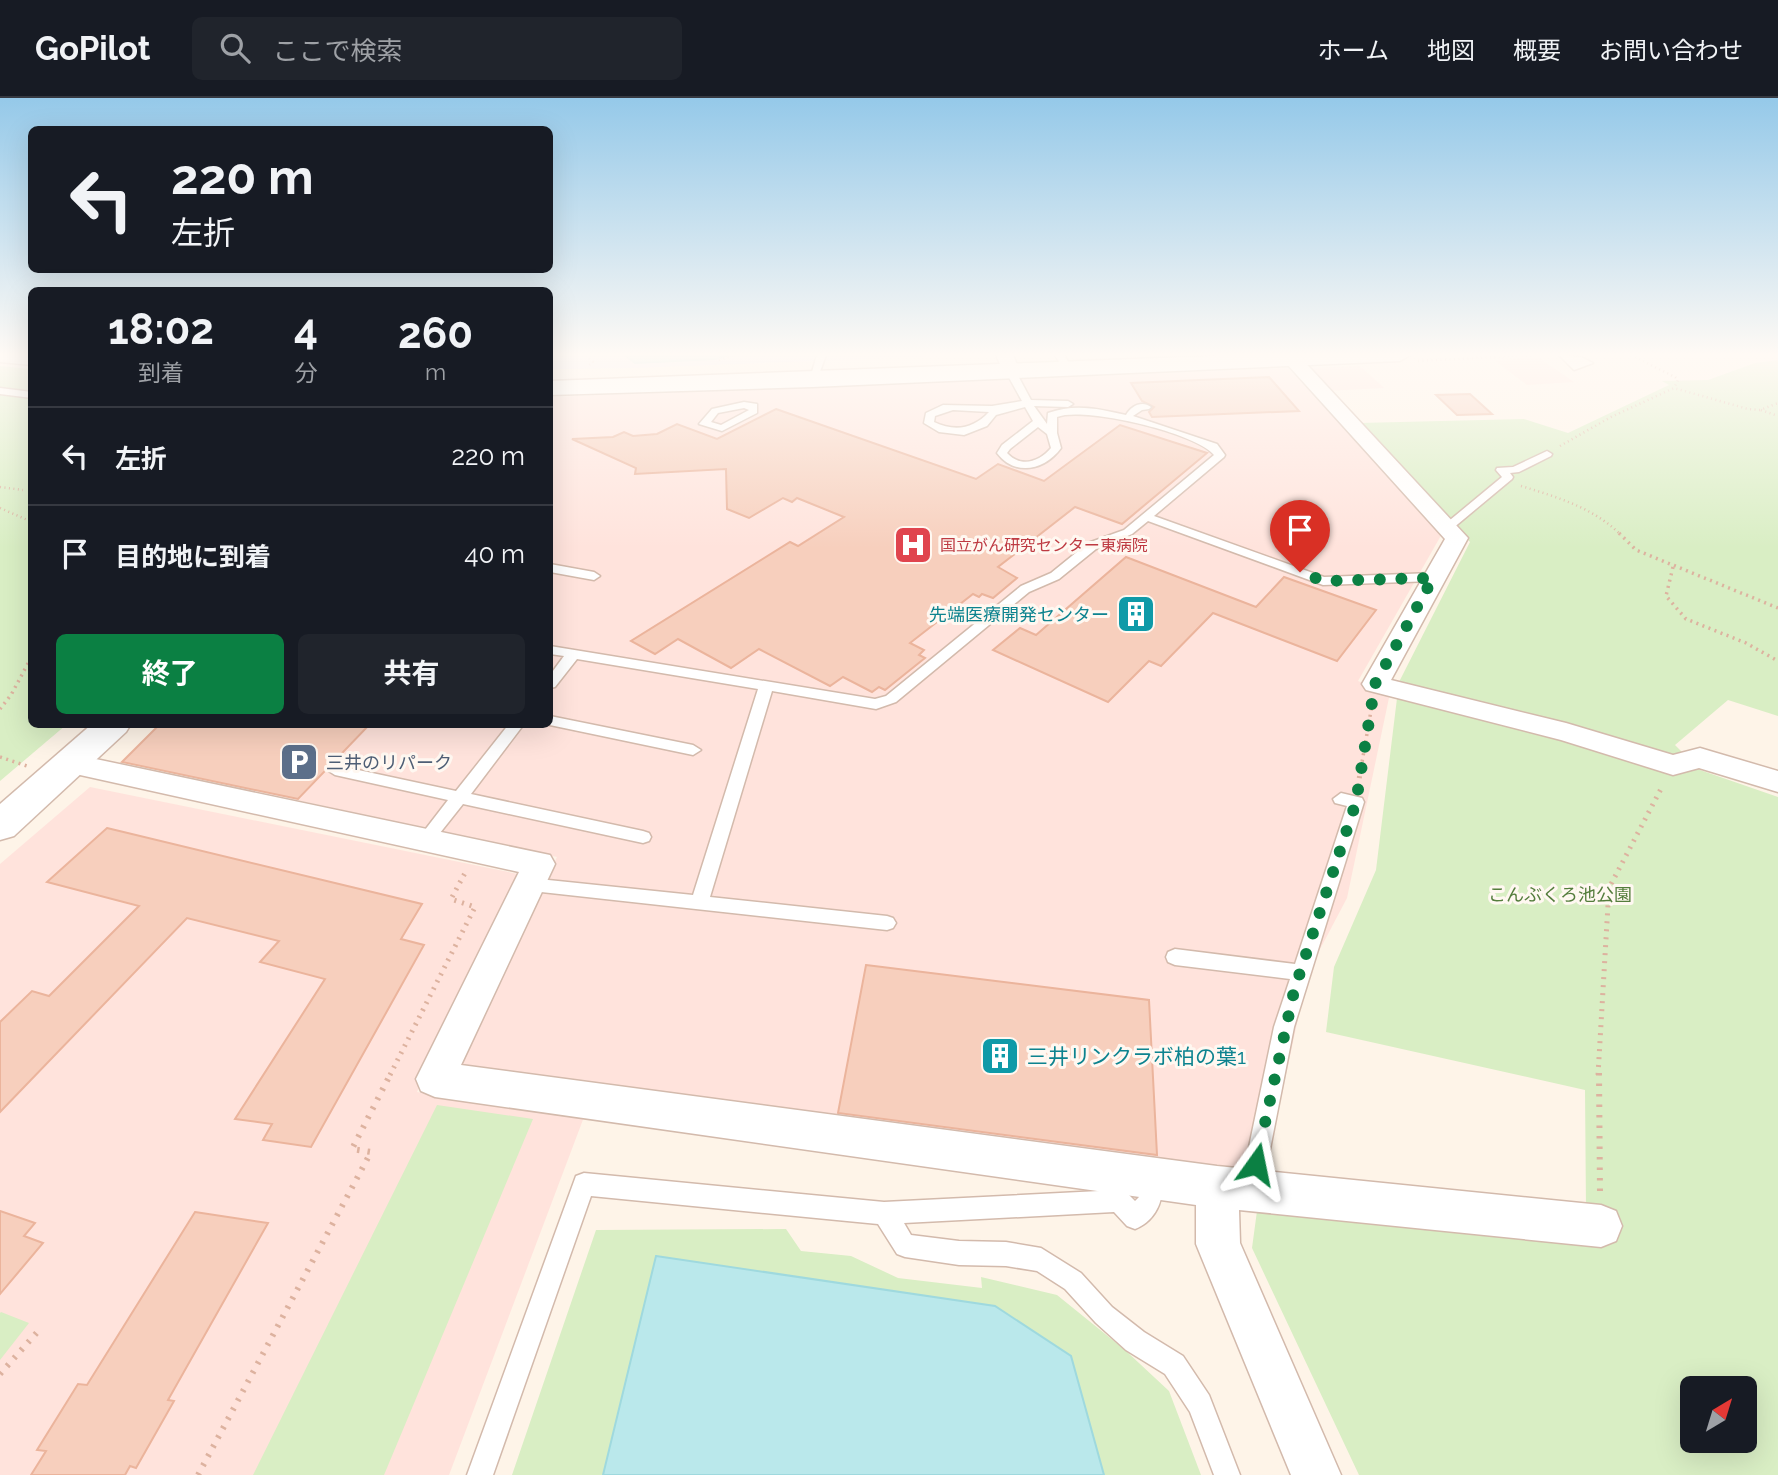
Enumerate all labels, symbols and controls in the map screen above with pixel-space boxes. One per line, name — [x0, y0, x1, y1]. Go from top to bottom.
search box — [192, 17, 682, 80]
text: GoPilot — [35, 29, 150, 68]
icon: search — [216, 29, 254, 67]
text: ここで検索 — [272, 36, 402, 66]
text: ホーム — [1318, 36, 1389, 65]
text: 地図 — [1427, 36, 1475, 65]
text: 概要 — [1513, 36, 1561, 65]
text: お問い合わせ — [1599, 36, 1743, 65]
text: 220 m — [171, 148, 314, 205]
icon: left — [56, 154, 147, 245]
text: 左折 — [171, 214, 235, 251]
text: 18:02 — [108, 305, 214, 354]
text: 4 — [294, 305, 318, 354]
text: 260 — [398, 309, 473, 358]
text: m — [425, 358, 446, 385]
text: 到着 — [138, 359, 184, 386]
text: 分 — [294, 359, 317, 386]
icon: left — [56, 437, 94, 475]
text: 220 m — [451, 441, 525, 471]
text: 左折 — [115, 444, 167, 474]
pin — [1270, 500, 1330, 572]
icon: arrive — [1281, 511, 1319, 549]
hospital icon: 国立がん研究センター東病院 — [892, 524, 934, 566]
icon: arrive — [56, 535, 94, 573]
place label: 国立がん研究センター東病院 — [940, 536, 1148, 555]
text: 40 m — [464, 539, 525, 569]
text: 目的地に到着 — [115, 542, 271, 572]
building icon: 先端医療開発センター — [1115, 593, 1157, 635]
place label: 先端医療開発センター — [929, 604, 1109, 625]
button: 終了 — [56, 634, 284, 714]
button: 共有 — [298, 634, 525, 714]
parking icon: 三井のリパーク — [278, 741, 320, 783]
place label: 三井のリパーク — [326, 752, 452, 773]
park label: こんぶくろ池公園 — [1488, 884, 1632, 905]
building icon: 三井リンクラボ柏の葉1 — [979, 1035, 1021, 1077]
place label: 三井リンクラボ柏の葉1 — [1027, 1044, 1246, 1069]
position arrow — [1219, 1127, 1293, 1201]
north arrow — [1680, 1376, 1757, 1452]
map controls — [1680, 1376, 1757, 1453]

